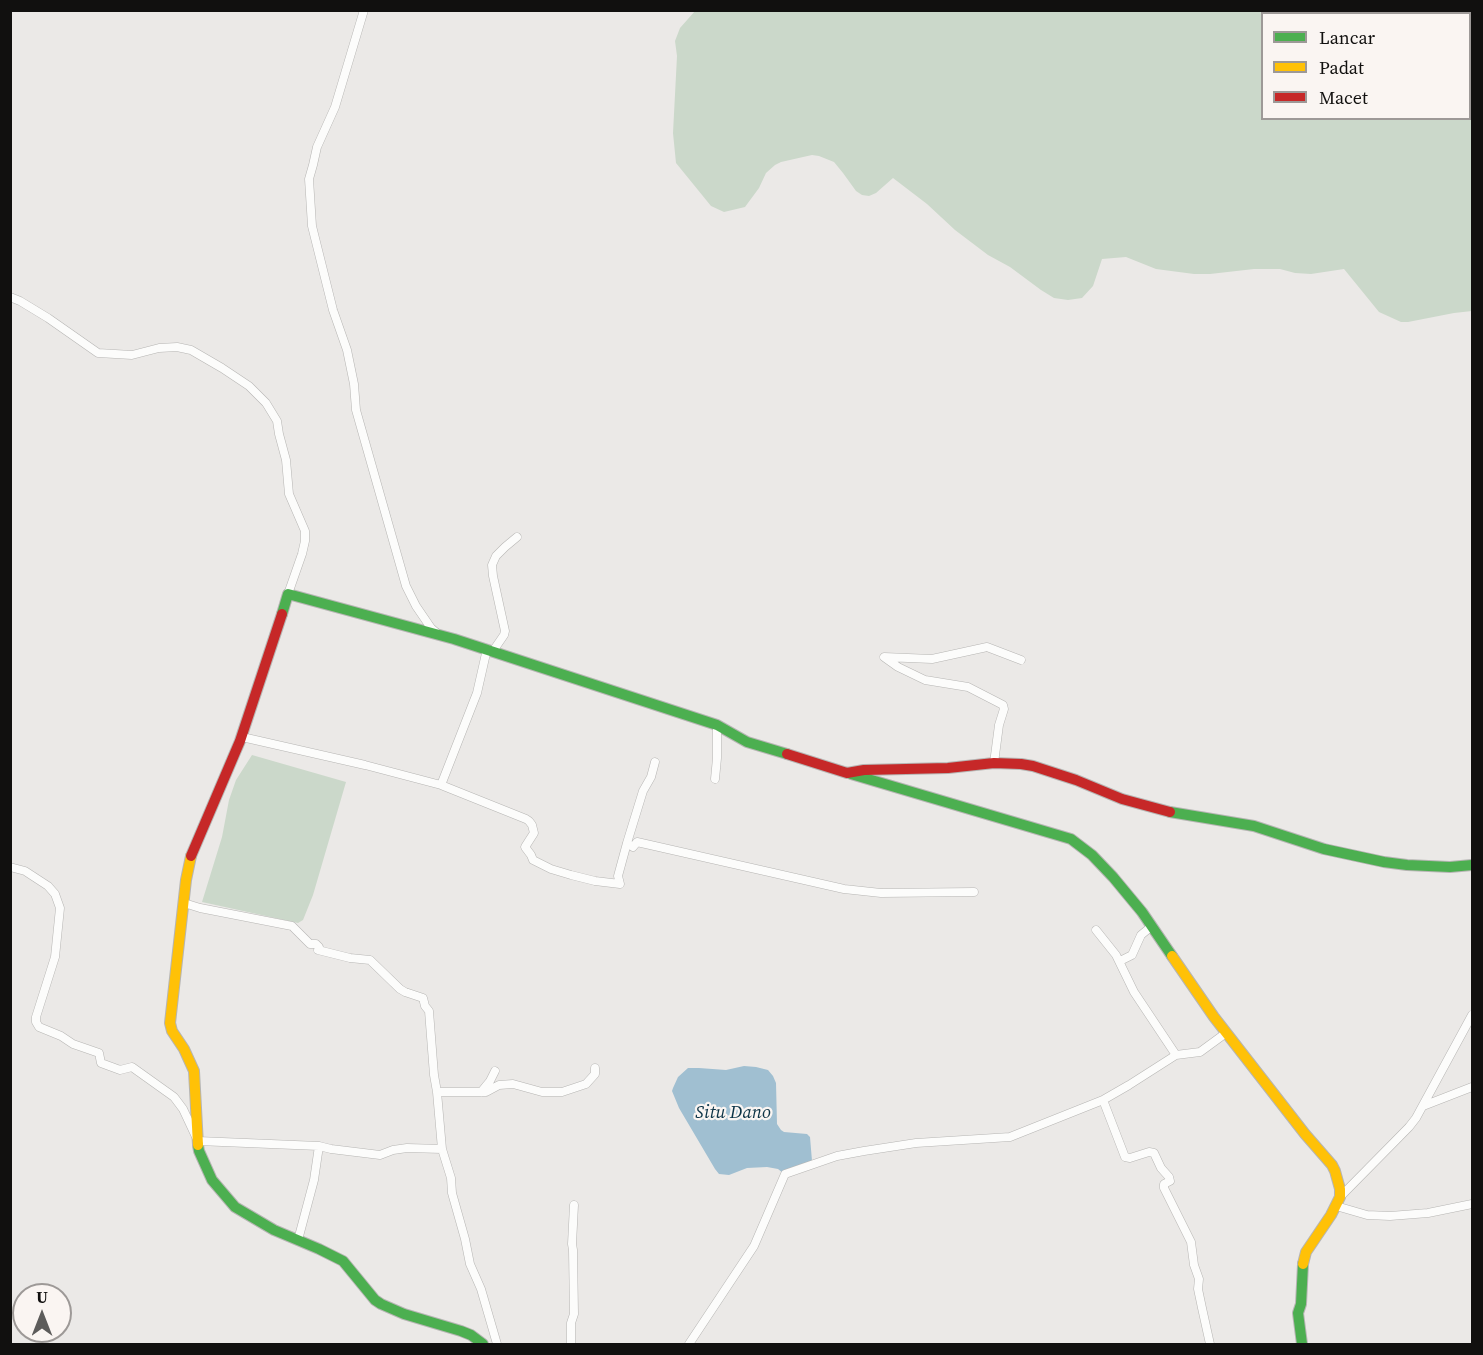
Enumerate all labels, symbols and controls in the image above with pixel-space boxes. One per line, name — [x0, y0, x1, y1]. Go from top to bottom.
legend — [1261, 12, 1471, 120]
text: Lancar — [1319, 25, 1375, 50]
text: Padat — [1319, 55, 1364, 80]
text: Macet — [1319, 85, 1368, 110]
water label: Situ Dano — [695, 1102, 771, 1124]
north arrow — [12, 1283, 72, 1343]
text: U — [36, 1286, 48, 1308]

